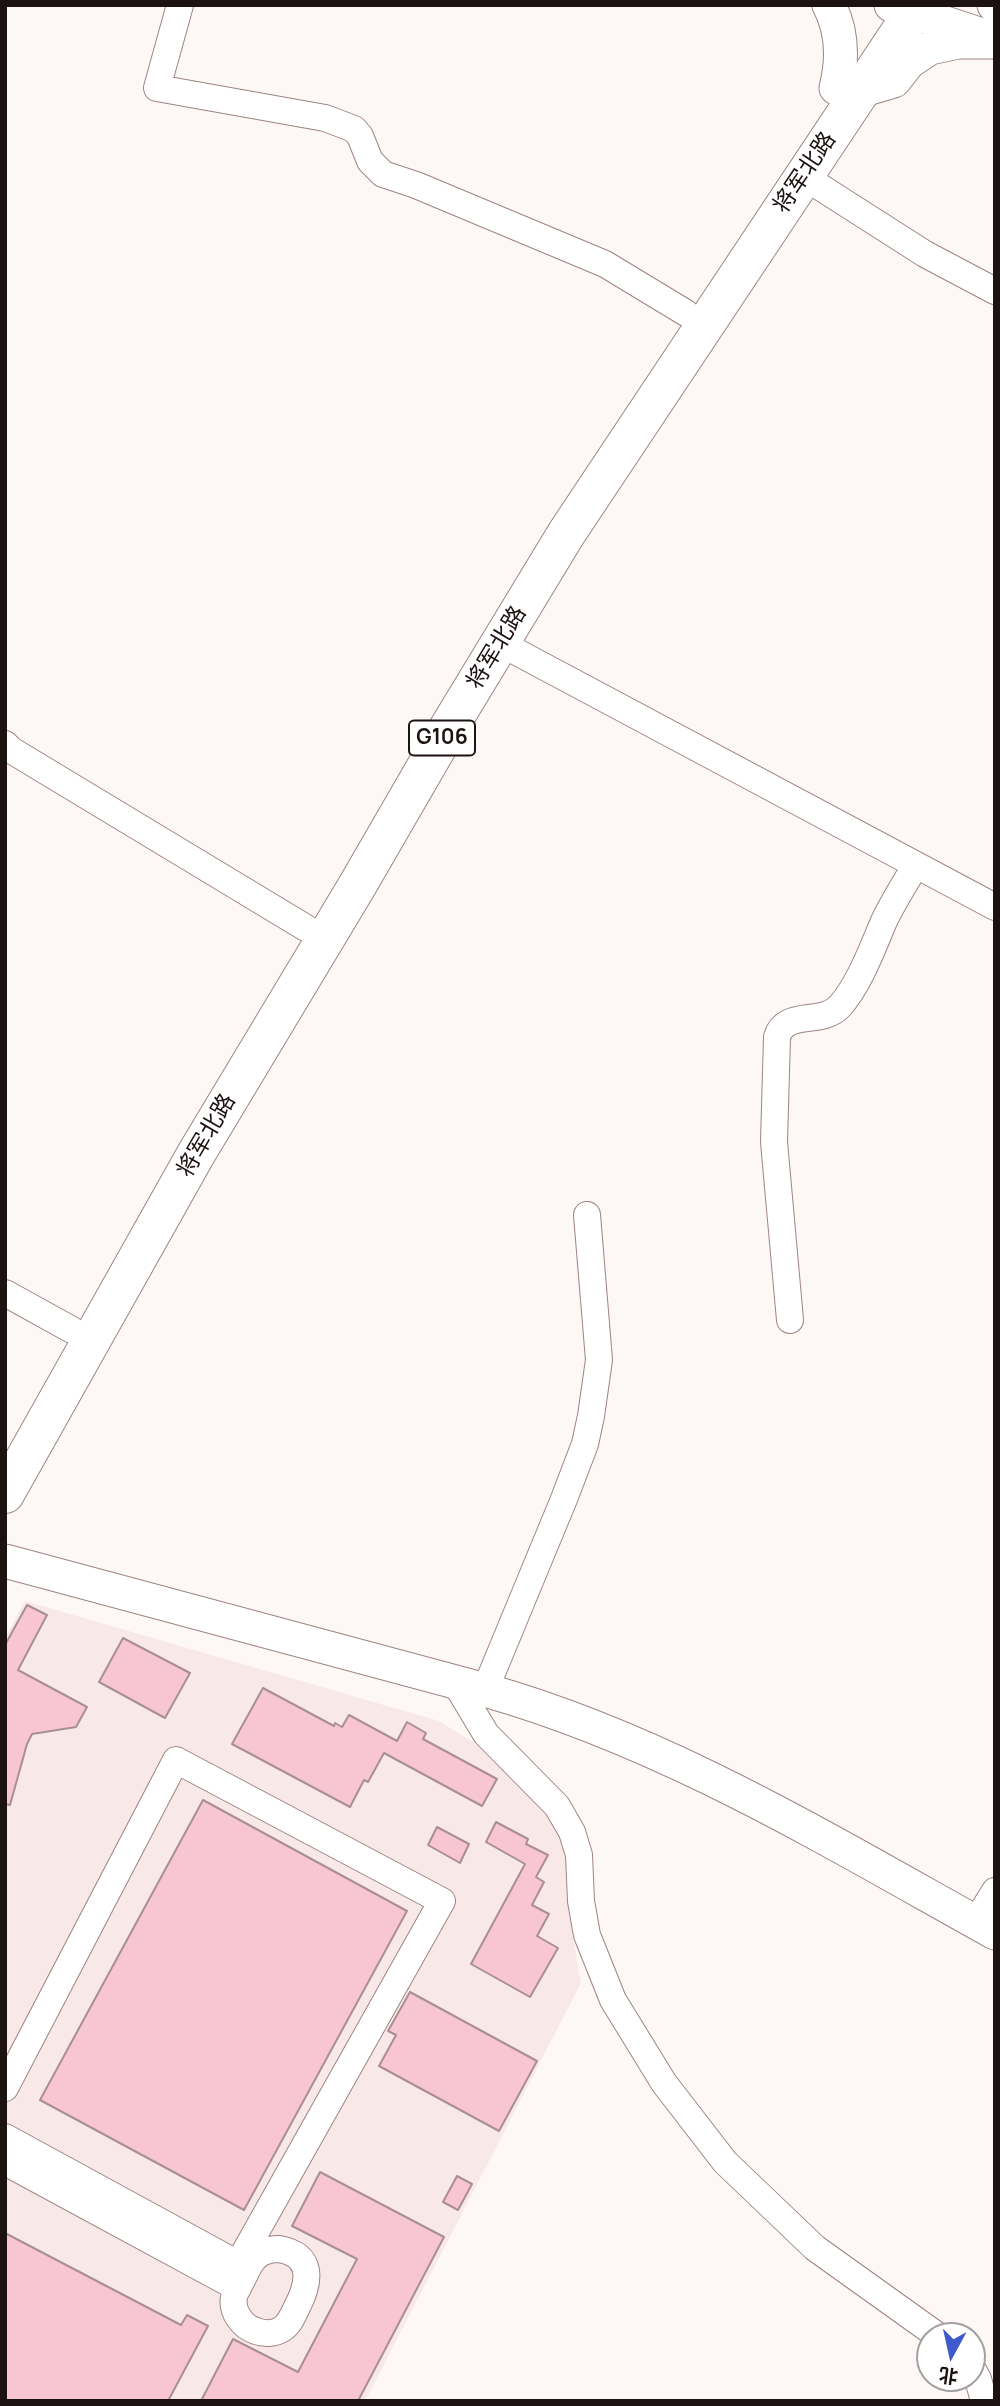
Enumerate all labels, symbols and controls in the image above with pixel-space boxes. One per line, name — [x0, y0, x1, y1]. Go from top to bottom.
street label: 将军北路 — [768, 127, 842, 219]
street label: 将军北路 — [461, 601, 533, 695]
road number: G106 — [409, 720, 475, 756]
street label: 将军北路 — [172, 1089, 242, 1183]
north arrow — [916, 2322, 986, 2392]
text: 北 — [937, 2362, 960, 2390]

